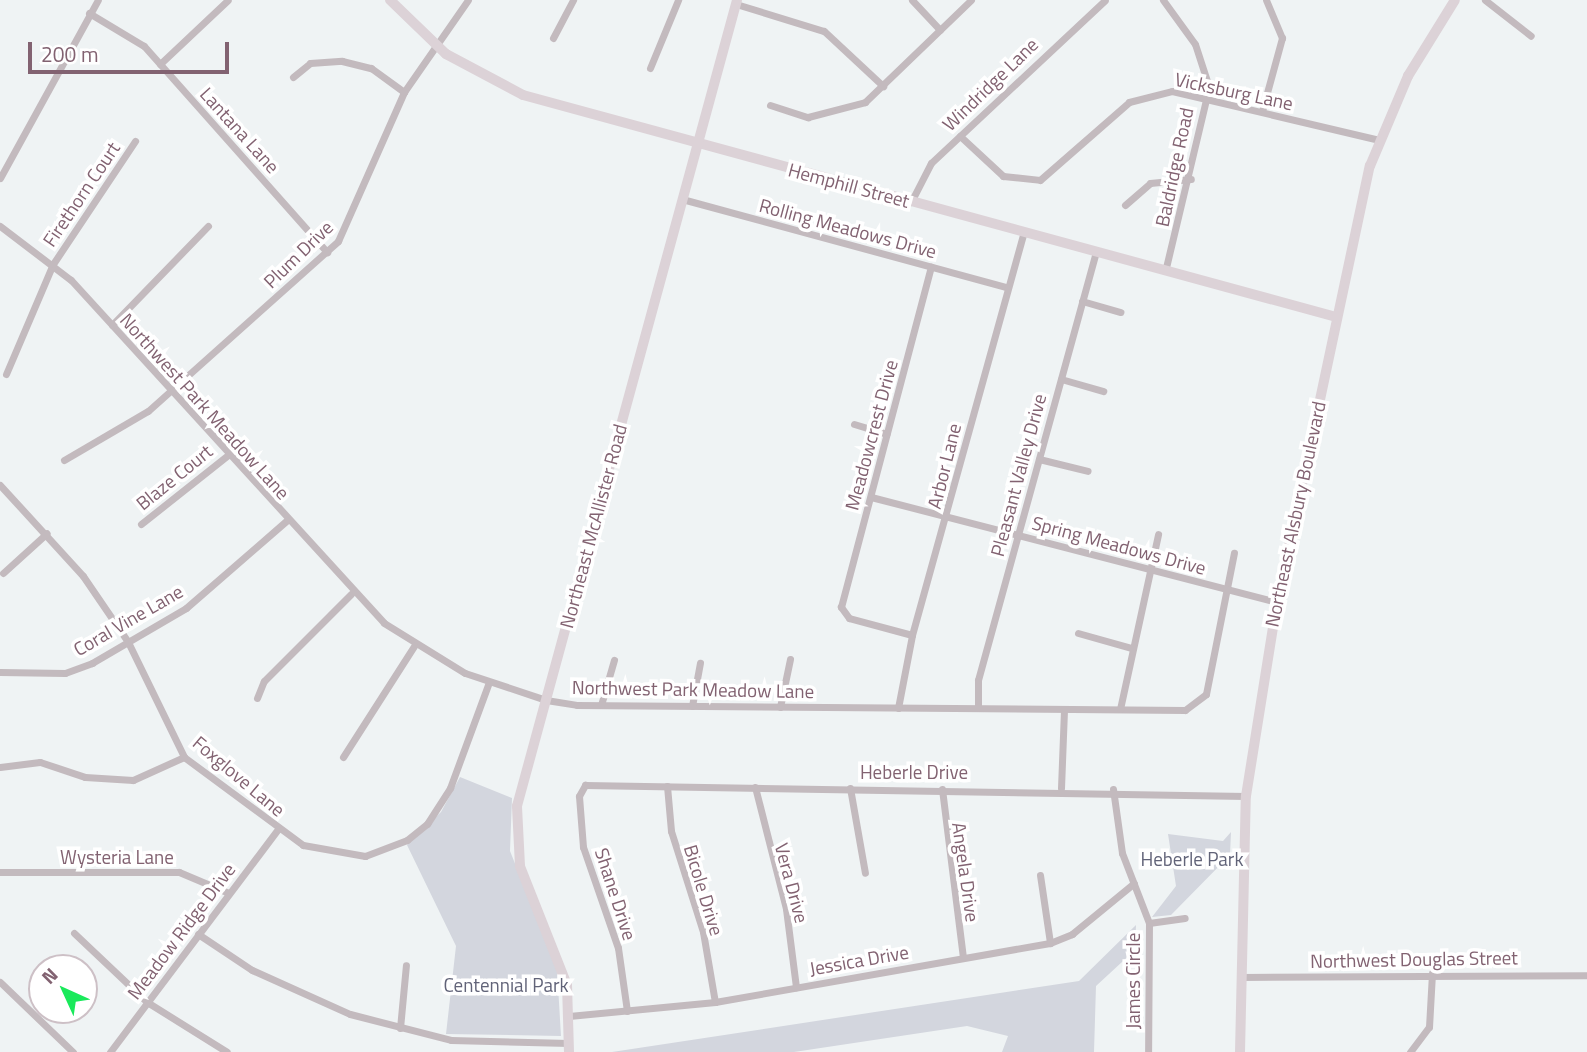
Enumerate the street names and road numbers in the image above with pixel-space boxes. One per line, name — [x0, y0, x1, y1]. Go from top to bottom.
street label: Windridge Lane — [937, 33, 1043, 135]
street label: Vicksburg Lane — [1173, 67, 1295, 115]
street label: Lantana Lane — [196, 83, 284, 177]
street label: Baldridge Road — [1150, 105, 1198, 229]
street label: Firethorn Court — [38, 137, 124, 251]
street label: Hemphill Street — [786, 158, 912, 212]
street label: Rolling Meadows Drive — [757, 193, 939, 263]
street label: Plum Drive — [259, 215, 337, 293]
street label: Northwest Park Meadow Lane — [115, 308, 295, 504]
street label: Meadowcrest Drive — [840, 357, 902, 513]
street label: Pleasant Valley Drive — [985, 391, 1051, 559]
street label: Northeast Alsbury Boulevard — [1260, 399, 1330, 629]
street label: Northeast McAllister Road — [555, 421, 631, 631]
street label: Arbor Lane — [922, 421, 966, 511]
street label: Blaze Court — [131, 439, 217, 515]
street label: Spring Meadows Drive — [1030, 511, 1208, 579]
street label: Coral Vine Lane — [69, 580, 187, 660]
street label: Northwest Park Meadow Lane — [572, 675, 814, 703]
street label: Foxglove Lane — [188, 731, 290, 821]
street label: Heberle Drive — [860, 761, 968, 783]
street label: Angela Drive — [948, 821, 984, 923]
street label: Vera Drive — [770, 841, 814, 925]
street label: Bicole Drive — [679, 842, 729, 938]
street label: Shane Drive — [590, 845, 642, 943]
street label: Wysteria Lane — [60, 846, 174, 868]
street label: Meadow Ridge Drive — [122, 858, 240, 1004]
street label: James Circle — [1122, 933, 1144, 1029]
street label: Jessica Drive — [808, 940, 910, 980]
street label: Northwest Douglas Street — [1310, 946, 1518, 972]

